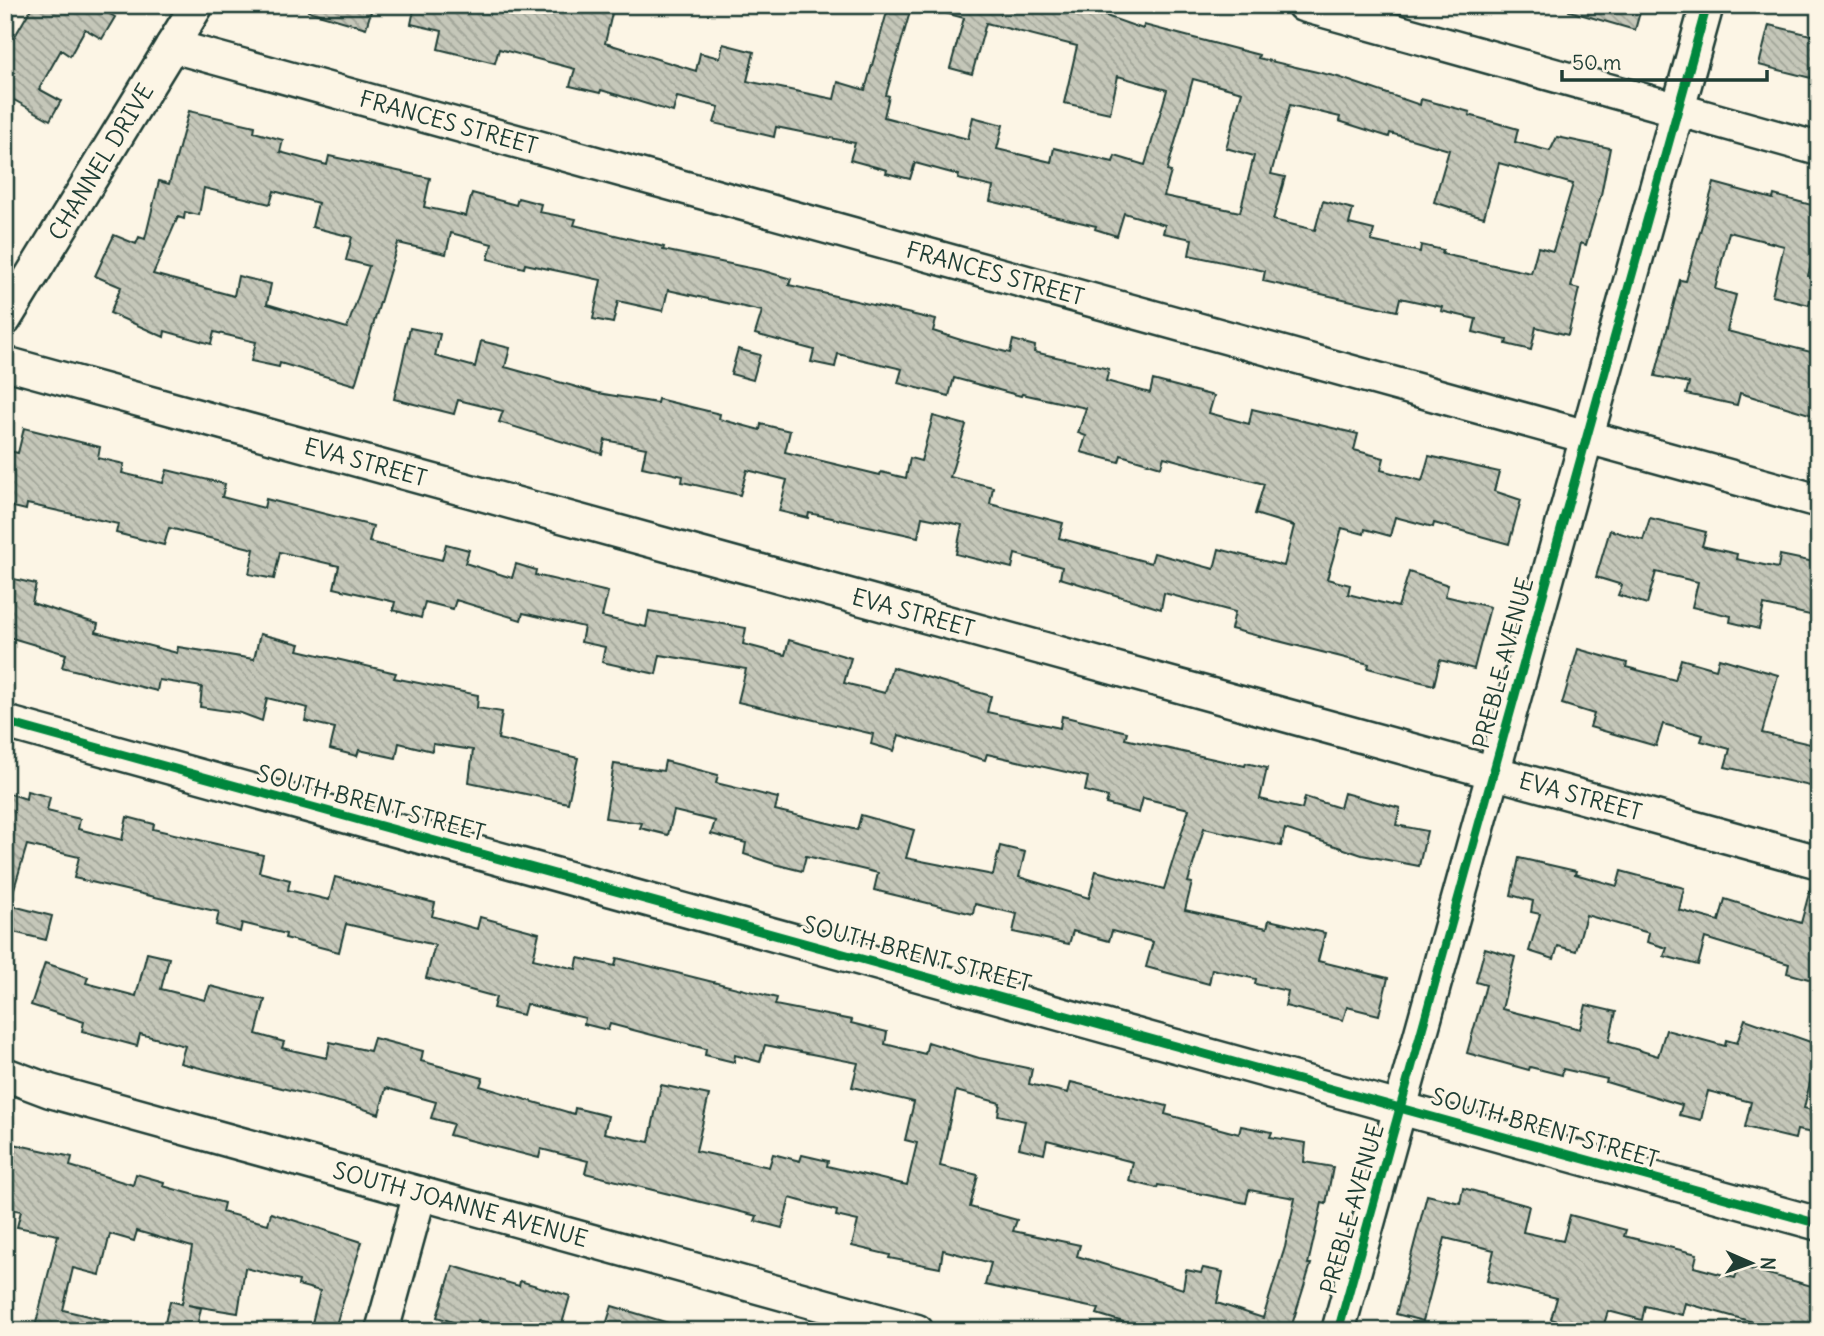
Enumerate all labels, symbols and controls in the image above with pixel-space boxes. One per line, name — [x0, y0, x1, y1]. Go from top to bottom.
scale bar — [1562, 38, 1766, 82]
text: 50 m — [1572, 49, 1621, 76]
street label: CHANNEL DRIVE — [42, 78, 159, 245]
street label: FRANCES STREET — [357, 84, 541, 160]
street label: FRANCES STREET — [903, 235, 1088, 311]
street label: EVA STREET — [301, 431, 430, 492]
street label: PREBLE AVENUE — [1466, 574, 1539, 751]
street label: EVA STREET — [849, 582, 978, 643]
street label: SOUTH BRENT STREET — [254, 758, 489, 847]
street label: EVA STREET — [1516, 765, 1645, 827]
street label: SOUTH BRENT STREET — [800, 909, 1035, 998]
street label: SOUTH BRENT STREET — [1428, 1081, 1662, 1174]
street label: PREBLE AVENUE — [1313, 1120, 1390, 1297]
street label: SOUTH JOANNE AVENUE — [330, 1155, 591, 1253]
north arrow — [1716, 1228, 1786, 1298]
text: N — [1756, 1257, 1780, 1271]

